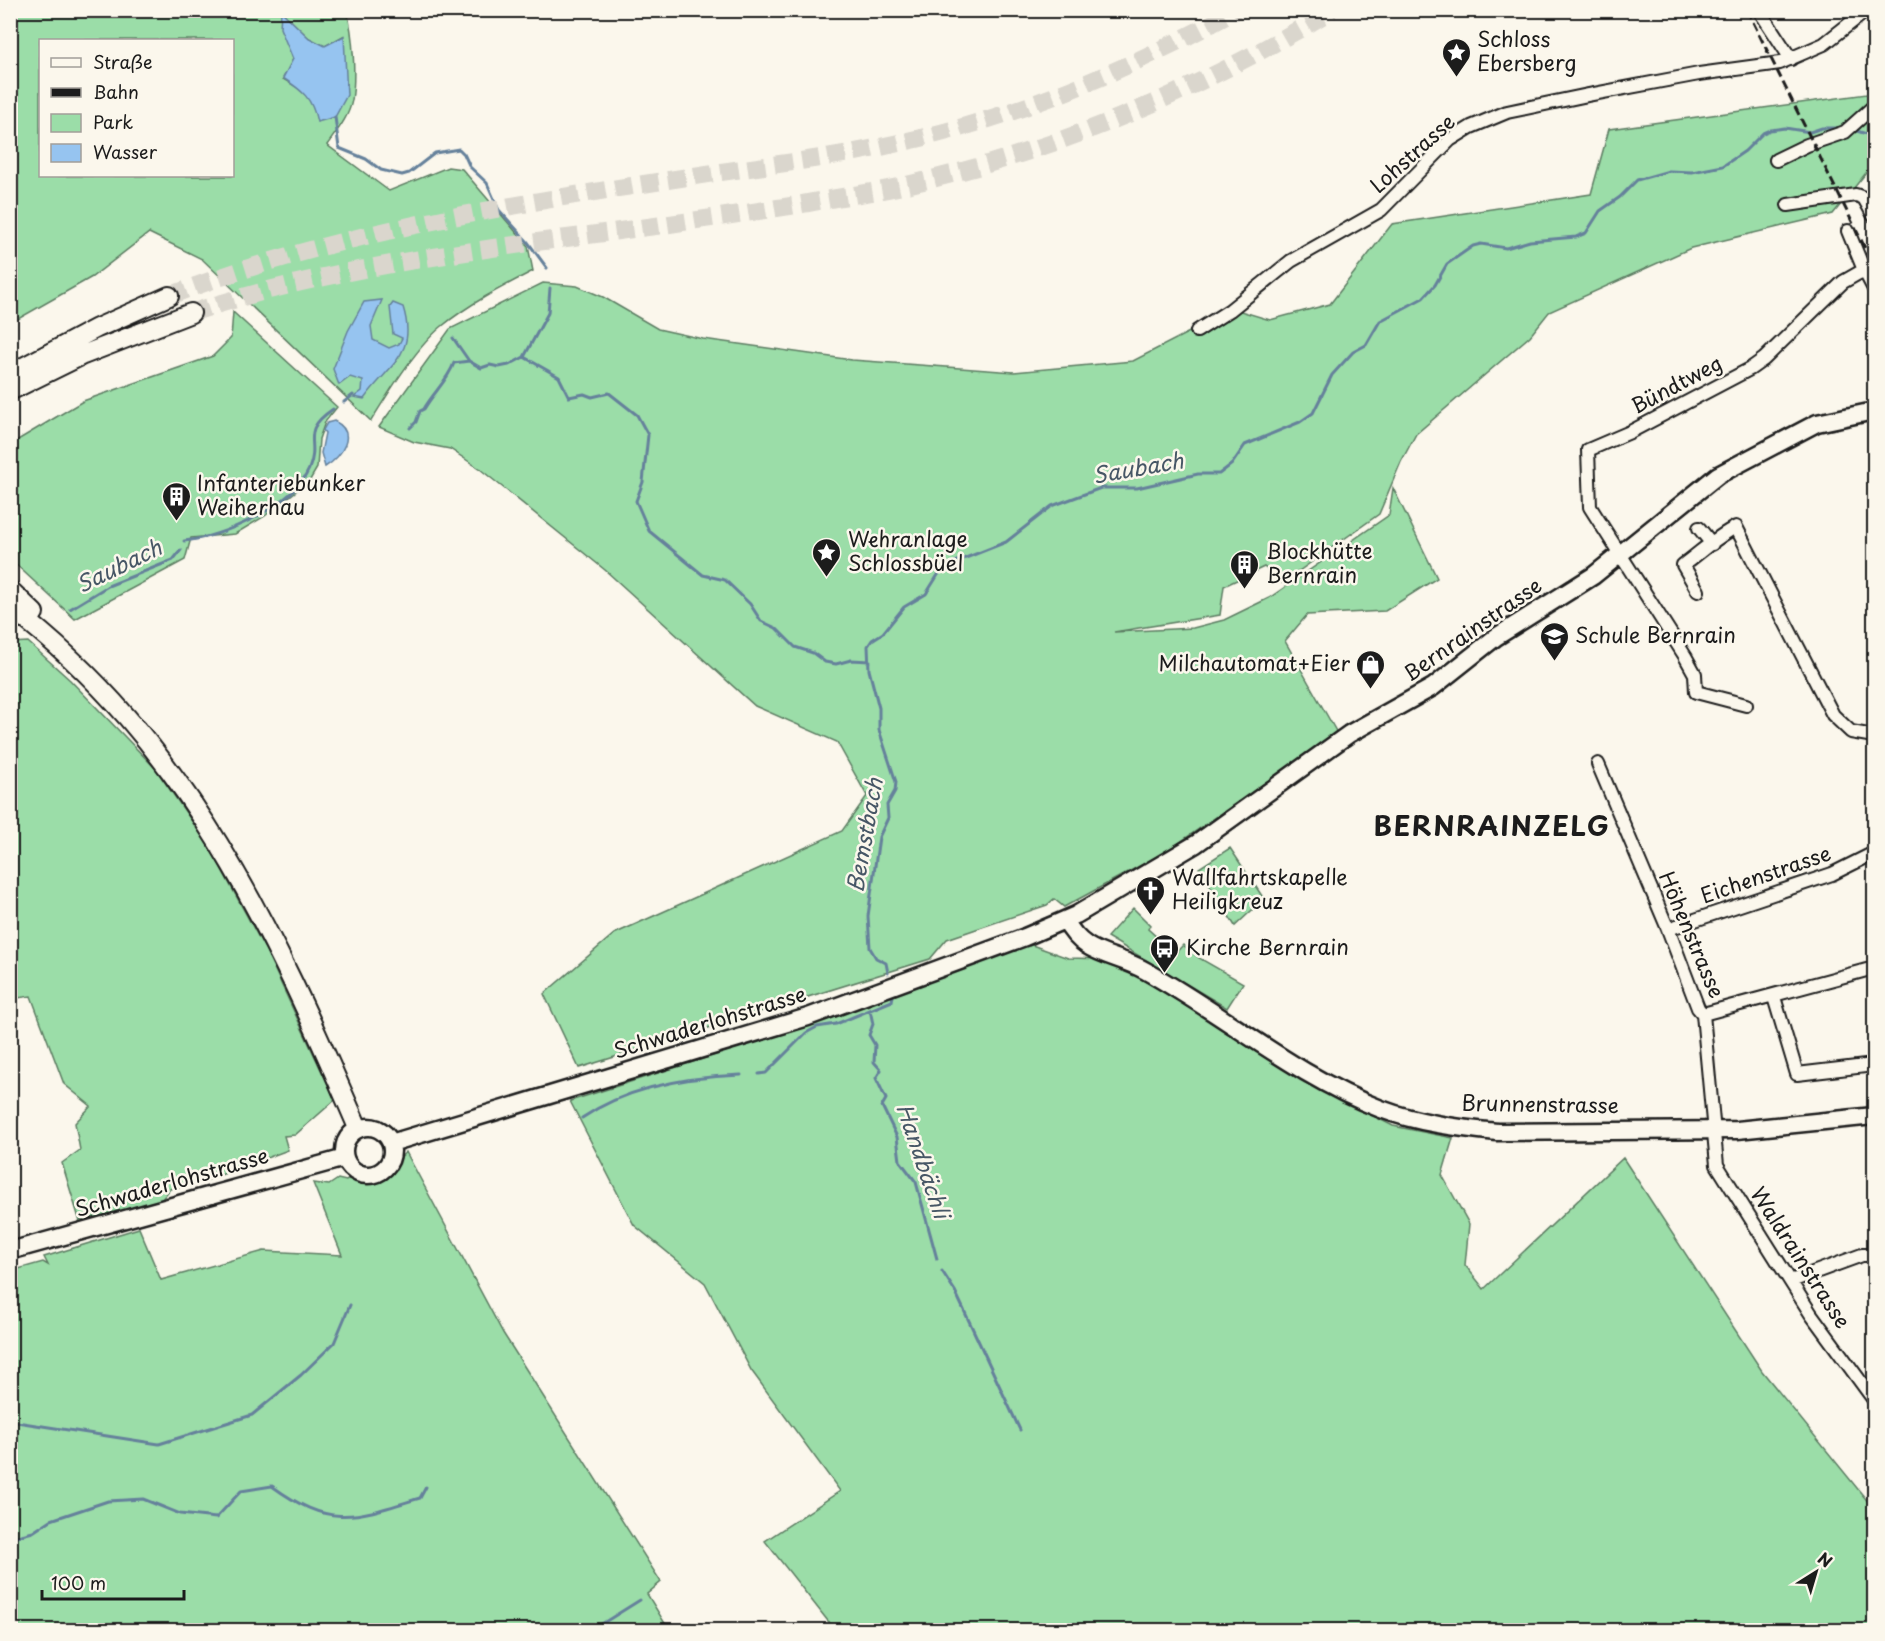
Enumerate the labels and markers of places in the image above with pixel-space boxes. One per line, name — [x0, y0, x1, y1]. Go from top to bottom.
place label: Schloss Ebersberg — [1477, 22, 1577, 78]
place icon: Schloss Ebersberg — [1440, 36, 1472, 78]
place label: Infanteriebunker Weiherhau — [197, 466, 366, 522]
building icon: Infanteriebunker Weiherhau — [160, 480, 192, 522]
place label: Wehranlage Schlossbüel — [848, 522, 968, 578]
place label: Blockhütte Bernrain — [1266, 534, 1373, 590]
place icon: Wehranlage Schlossbüel — [811, 536, 843, 578]
building icon: Blockhütte Bernrain — [1229, 548, 1261, 590]
place label: Schule Bernrain — [1575, 618, 1736, 650]
school or university icon: Schule Bernrain — [1538, 620, 1570, 662]
place label: Milchautomat+Eier — [1159, 646, 1350, 678]
shop icon: Milchautomat+Eier — [1355, 648, 1387, 690]
place label: Wallfahrtskapelle Heiligkreuz — [1172, 860, 1348, 916]
church icon: Wallfahrtskapelle Heiligkreuz — [1135, 874, 1167, 916]
place label: Kirche Bernrain — [1186, 930, 1349, 962]
bus stop icon: Kirche Bernrain — [1149, 932, 1181, 974]

